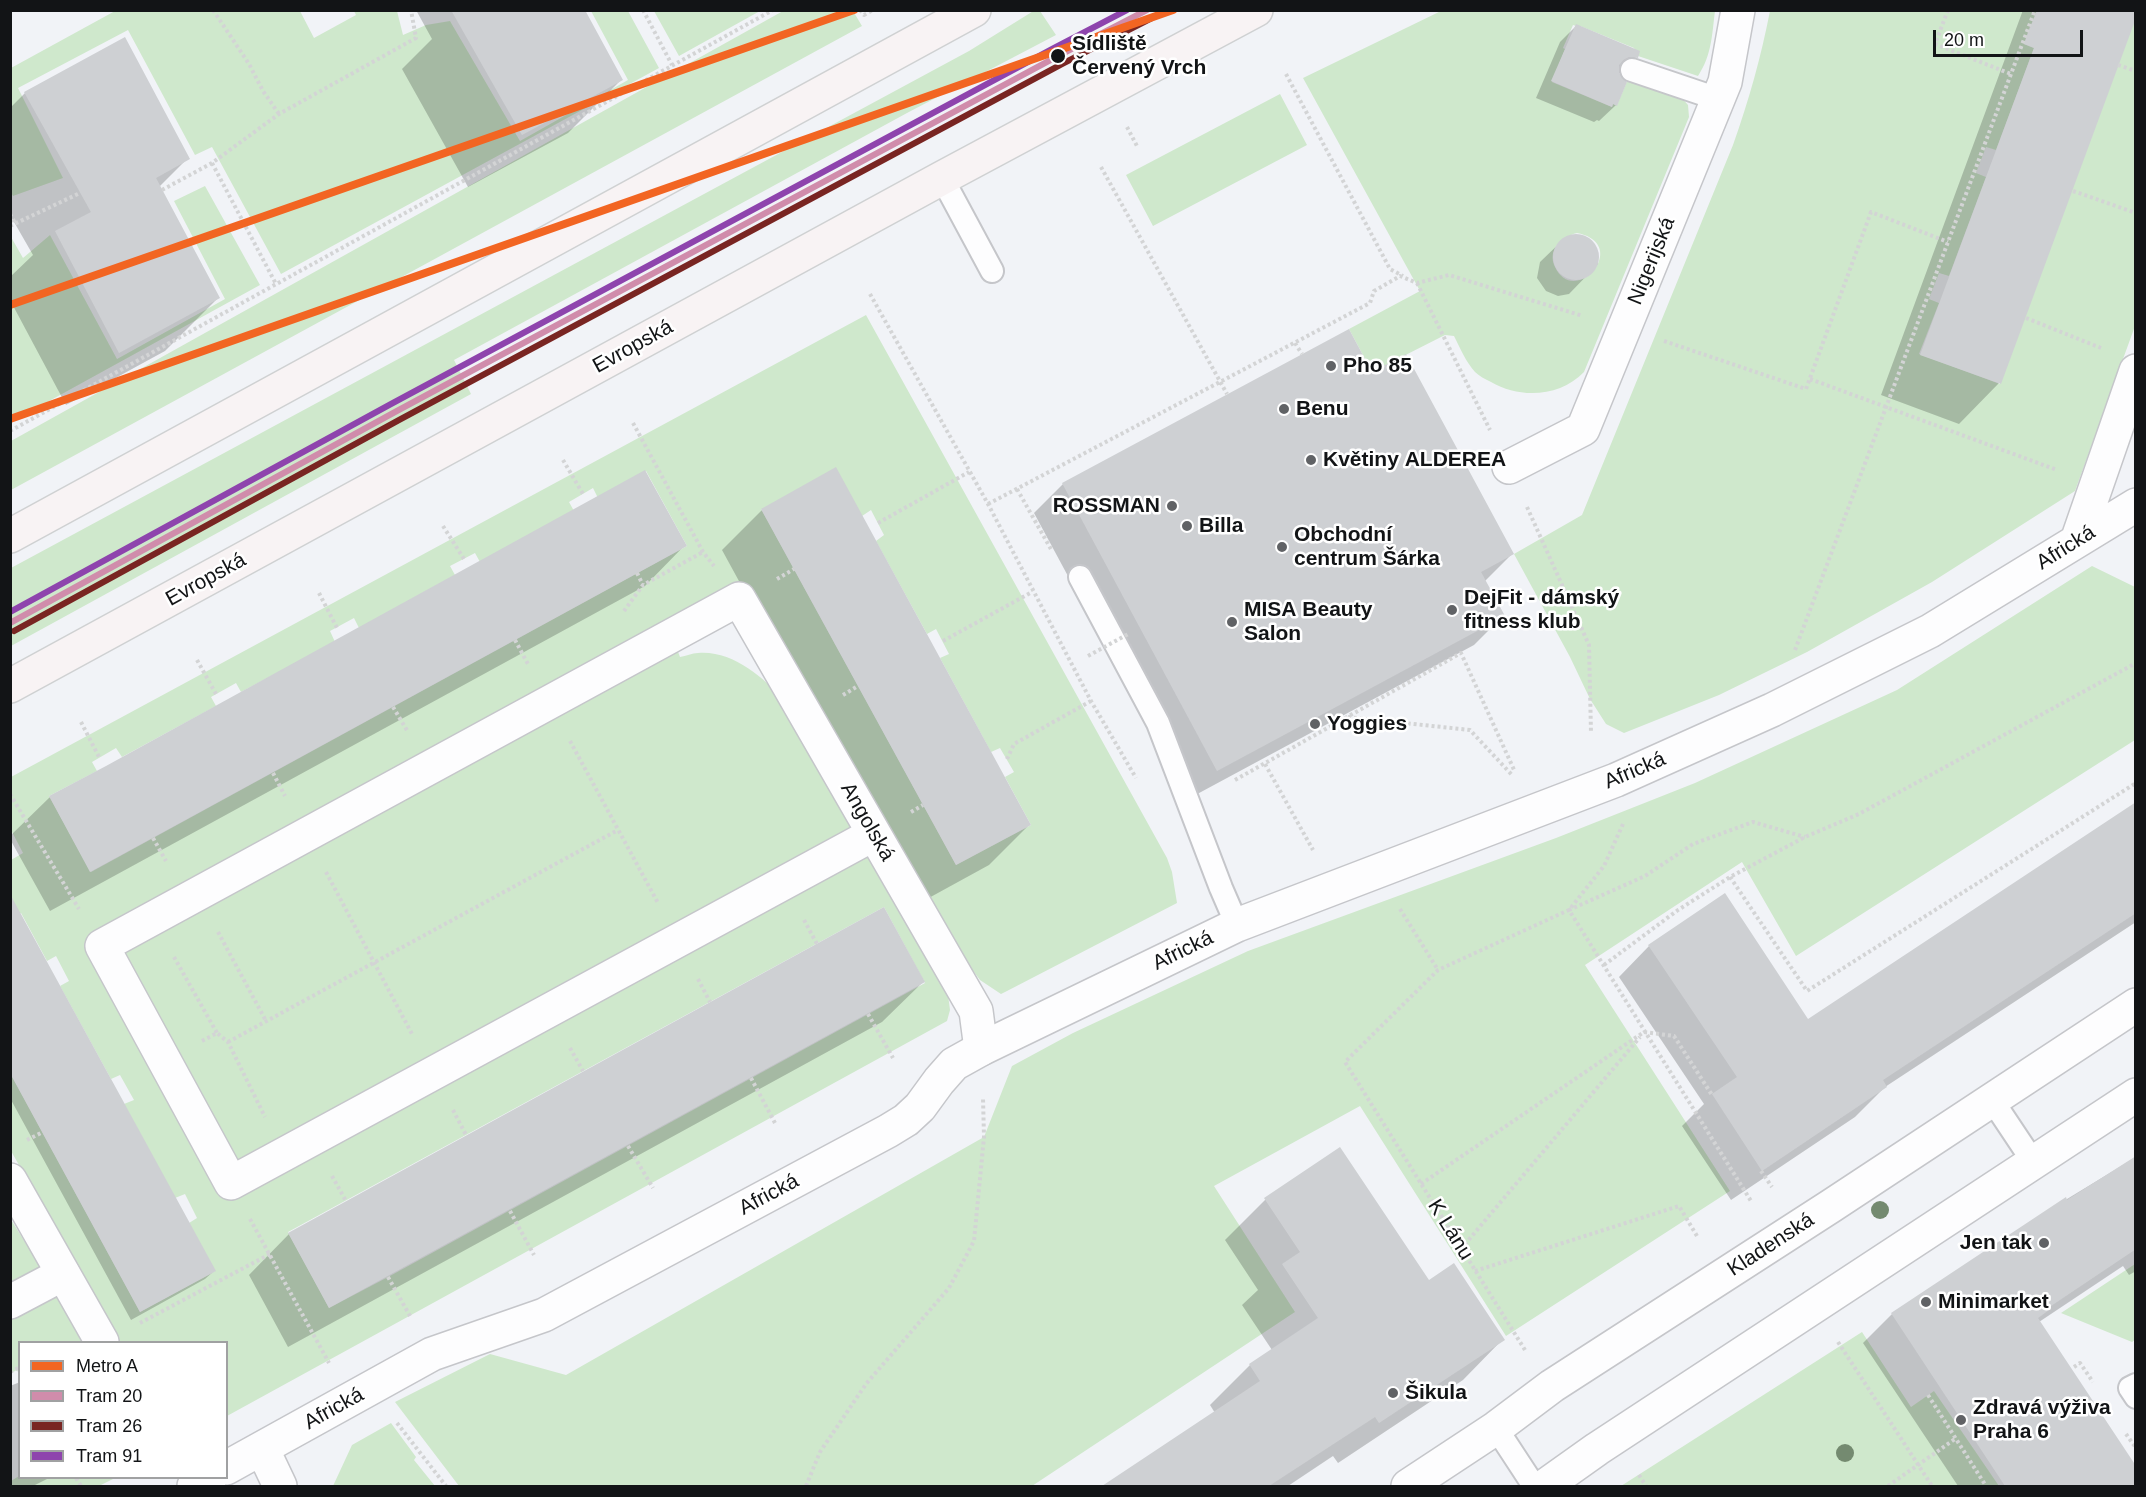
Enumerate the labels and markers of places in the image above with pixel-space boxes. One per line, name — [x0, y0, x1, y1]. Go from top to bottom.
place label: Sídliště Červený Vrch — [1072, 31, 1206, 81]
marker: Sídliště Červený Vrch — [1049, 47, 1067, 65]
place label: Pho 85 — [1343, 353, 1412, 379]
marker: Pho 85 — [1324, 359, 1338, 373]
place label: Benu — [1296, 396, 1348, 422]
marker: Benu — [1277, 402, 1291, 416]
place label: Květiny ALDEREA — [1323, 447, 1506, 473]
marker: Květiny ALDEREA — [1304, 453, 1318, 467]
place label: ROSSMAN — [1053, 493, 1160, 519]
marker: ROSSMAN — [1165, 499, 1179, 513]
place label: Billa — [1199, 513, 1243, 539]
marker: Billa — [1180, 519, 1194, 533]
place label: Obchodní centrum Šárka — [1294, 522, 1440, 572]
marker: Obchodní centrum Šárka — [1275, 540, 1289, 554]
place label: DejFit - dámský fitness klub — [1464, 585, 1619, 635]
place label: MISA Beauty Salon — [1244, 597, 1372, 647]
marker: DejFit - dámský fitness klub — [1445, 603, 1459, 617]
marker: MISA Beauty Salon — [1225, 615, 1239, 629]
place label: Yoggies — [1327, 711, 1407, 737]
marker: Yoggies — [1308, 717, 1322, 731]
place label: Jen tak — [1960, 1230, 2032, 1256]
marker: Jen tak — [2037, 1236, 2051, 1250]
place label: Minimarket — [1938, 1289, 2049, 1315]
marker: Minimarket — [1919, 1295, 1933, 1309]
place label: Šikula — [1405, 1380, 1467, 1406]
marker: Šikula — [1386, 1386, 1400, 1400]
place label: Zdravá výživa Praha 6 — [1973, 1395, 2111, 1445]
marker: Zdravá výživa Praha 6 — [1954, 1413, 1968, 1427]

